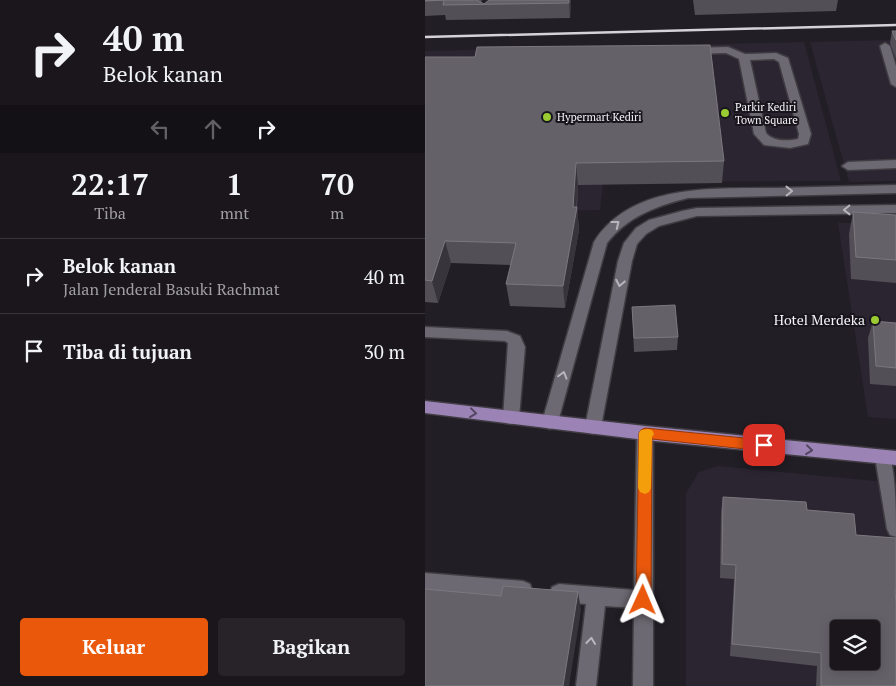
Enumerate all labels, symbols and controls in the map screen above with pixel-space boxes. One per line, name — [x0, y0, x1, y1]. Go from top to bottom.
text: 40 m — [103, 15, 184, 61]
icon: right — [20, 20, 85, 85]
text: Belok kanan — [103, 59, 223, 88]
place label: Parkir Kediri Town Square — [735, 100, 798, 127]
marker: Parkir Kediri Town Square — [719, 107, 731, 119]
place label: Hypermart Kediri — [557, 110, 642, 124]
marker: Hypermart Kediri — [541, 111, 553, 123]
icon: left — [146, 115, 174, 143]
icon: ahead — [199, 115, 227, 143]
icon: right — [252, 115, 280, 143]
text: 22:17 — [71, 164, 149, 204]
text: 1 — [226, 164, 243, 204]
text: 70 — [320, 164, 354, 204]
one-way arrow — [786, 186, 794, 197]
text: Tiba — [94, 202, 126, 224]
text: mnt — [220, 202, 249, 224]
text: m — [330, 202, 344, 224]
one-way arrow — [843, 204, 851, 215]
one-way arrow — [610, 221, 620, 230]
text: Belok kanan — [63, 253, 176, 278]
icon: right — [20, 262, 48, 290]
text: 40 m — [364, 264, 405, 289]
text: Jalan Jenderal Basuki Rachmat — [63, 278, 280, 300]
one-way arrow — [616, 279, 626, 288]
place label: Hotel Merdeka — [774, 310, 865, 329]
marker: Hotel Merdeka — [869, 314, 881, 326]
icon: arrive — [20, 337, 48, 365]
text: Tiba di tujuan — [63, 339, 192, 364]
text: 30 m — [364, 339, 405, 364]
one-way arrow — [557, 371, 568, 380]
one-way arrow — [470, 407, 478, 418]
pin — [743, 424, 785, 466]
icon: arrive — [750, 431, 778, 459]
one-way arrow — [805, 444, 813, 455]
position arrow — [616, 573, 668, 625]
button: Keluar — [20, 618, 208, 676]
button: Bagikan — [218, 618, 405, 676]
map controls — [830, 620, 880, 670]
button: layers — [830, 620, 880, 670]
one-way arrow — [585, 637, 596, 645]

